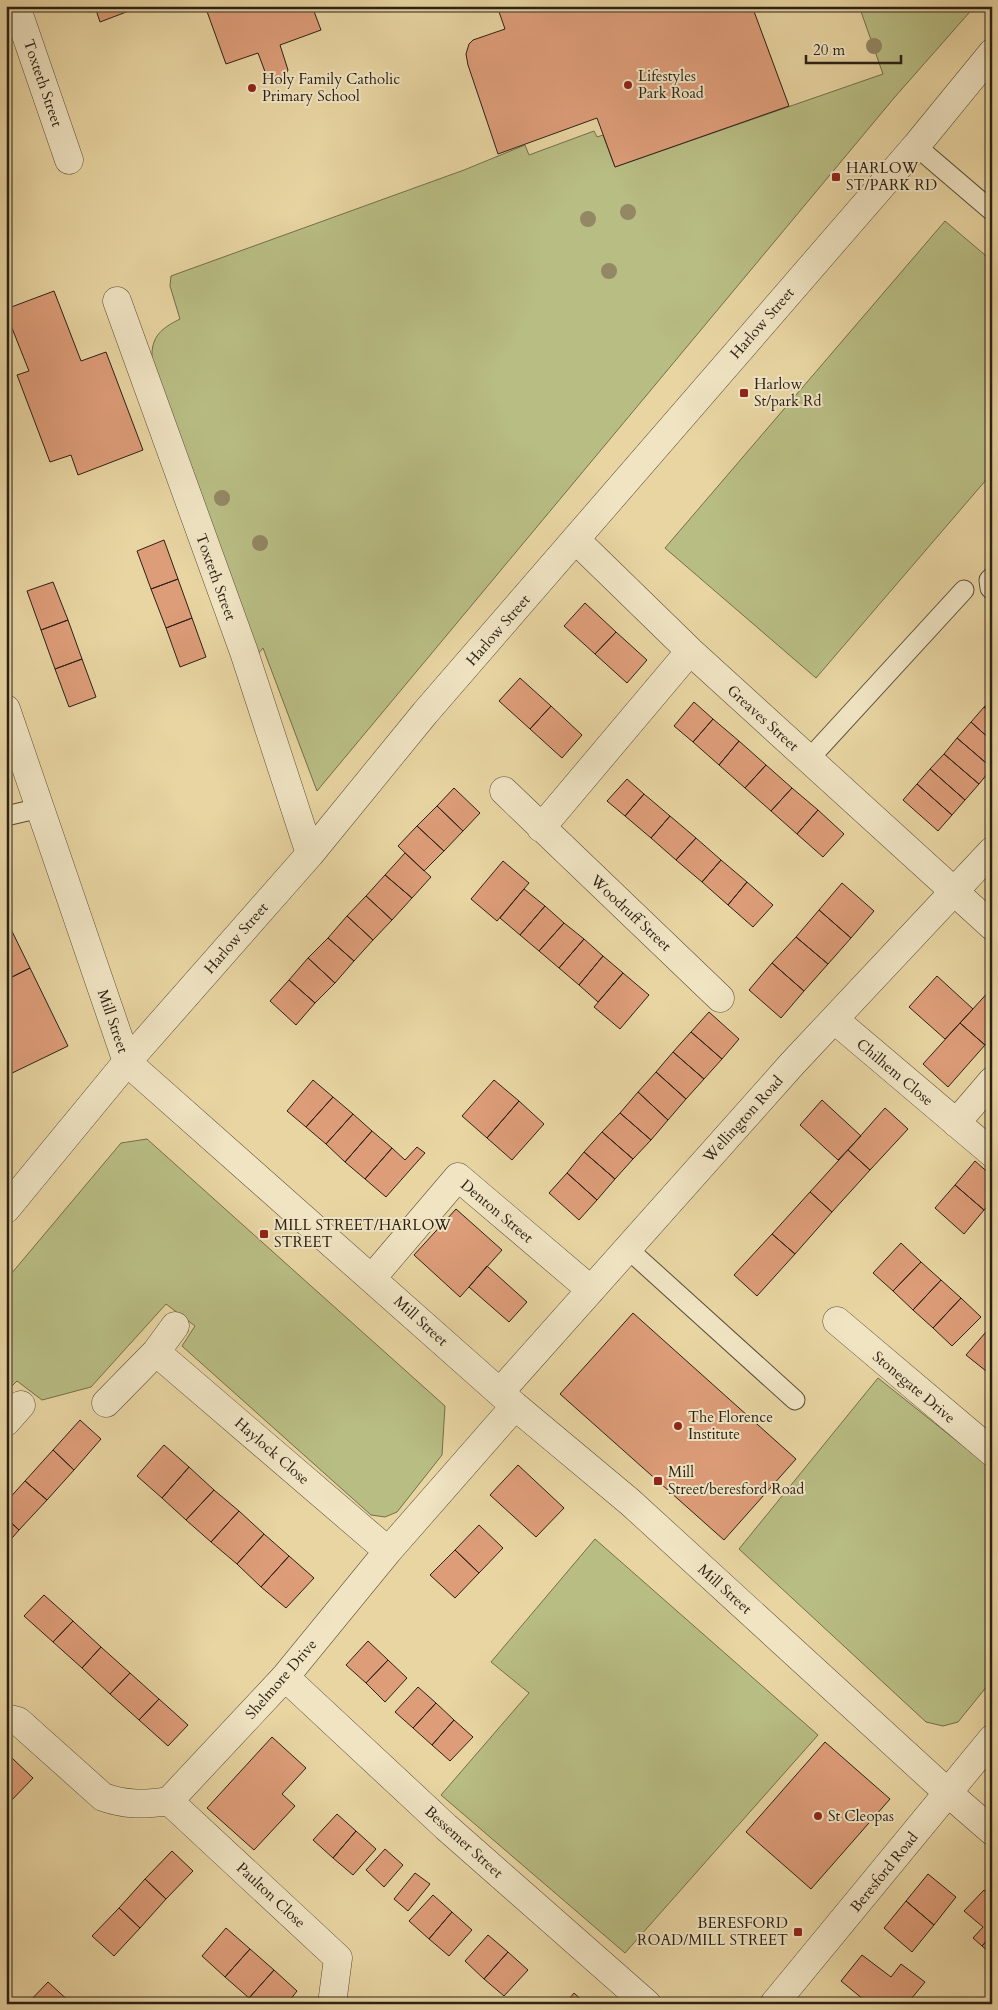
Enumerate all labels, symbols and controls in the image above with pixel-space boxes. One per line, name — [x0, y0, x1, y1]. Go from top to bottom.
scale bar — [806, 32, 900, 64]
street label: Toxteth Street — [19, 37, 67, 130]
text: 20 m — [813, 40, 845, 60]
place label: Lifestyles Park Road — [638, 66, 704, 103]
place label: Holy Family Catholic Primary School — [262, 69, 400, 106]
marker: Lifestyles Park Road — [622, 79, 634, 91]
marker: Holy Family Catholic Primary School — [246, 82, 258, 94]
place label: HARLOW ST/PARK RD — [846, 158, 937, 195]
marker: HARLOW ST/PARK RD — [830, 171, 842, 183]
street label: Harlow Street — [725, 283, 799, 363]
place label: Harlow St/park Rd — [754, 374, 822, 411]
marker: Harlow St/park Rd — [738, 387, 750, 399]
street label: Toxteth Street — [191, 531, 241, 624]
street label: Harlow Street — [461, 590, 535, 670]
street label: Greaves Street — [723, 680, 803, 756]
street label: Woodruff Street — [586, 870, 676, 956]
street label: Harlow Street — [199, 898, 273, 978]
street label: Mill Street — [93, 986, 133, 1056]
street label: Chilhem Close — [852, 1034, 938, 1110]
street label: Wellington Road — [698, 1071, 787, 1168]
street label: Denton Street — [456, 1175, 538, 1247]
place label: MILL STREET/HARLOW STREET — [274, 1215, 451, 1252]
marker: MILL STREET/HARLOW STREET — [258, 1228, 270, 1240]
street label: Mill Street — [390, 1291, 452, 1351]
street label: Stonegate Drive — [868, 1346, 960, 1428]
place label: The Florence Institute — [688, 1407, 773, 1444]
street label: Haylock Close — [230, 1413, 314, 1489]
marker: The Florence Institute — [672, 1420, 684, 1432]
place label: Mill Street/beresford Road — [668, 1462, 804, 1499]
marker: Mill Street/beresford Road — [652, 1475, 664, 1487]
street label: Mill Street — [694, 1559, 756, 1619]
street label: Shelmore Drive — [241, 1635, 321, 1723]
street label: Bessemer Street — [421, 1801, 508, 1883]
place label: St Cleopas — [828, 1806, 894, 1826]
marker: St Cleopas — [812, 1810, 824, 1822]
street label: Beresford Road — [846, 1828, 922, 1916]
street label: Paulton Close — [232, 1858, 310, 1932]
place label: BERESFORD ROAD/MILL STREET — [637, 1913, 788, 1950]
marker: BERESFORD ROAD/MILL STREET — [792, 1926, 804, 1938]

